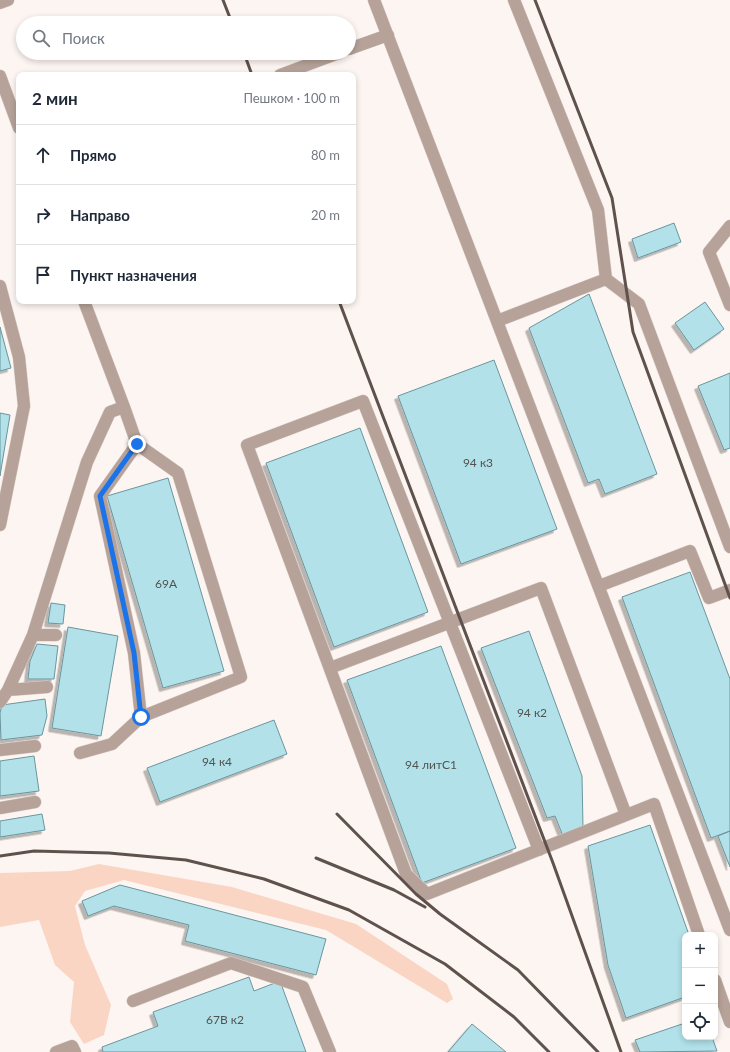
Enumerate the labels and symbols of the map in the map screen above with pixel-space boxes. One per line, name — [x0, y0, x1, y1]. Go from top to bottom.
route end — [128, 435, 146, 453]
house number: 94 к3 — [463, 455, 493, 470]
house number: 69А — [155, 576, 178, 591]
house number: 94 к2 — [517, 705, 547, 720]
route start — [132, 708, 150, 726]
house number: 94 к4 — [202, 754, 232, 769]
house number: 94 литС1 — [405, 757, 457, 772]
house number: 67В к2 — [206, 1012, 244, 1027]

